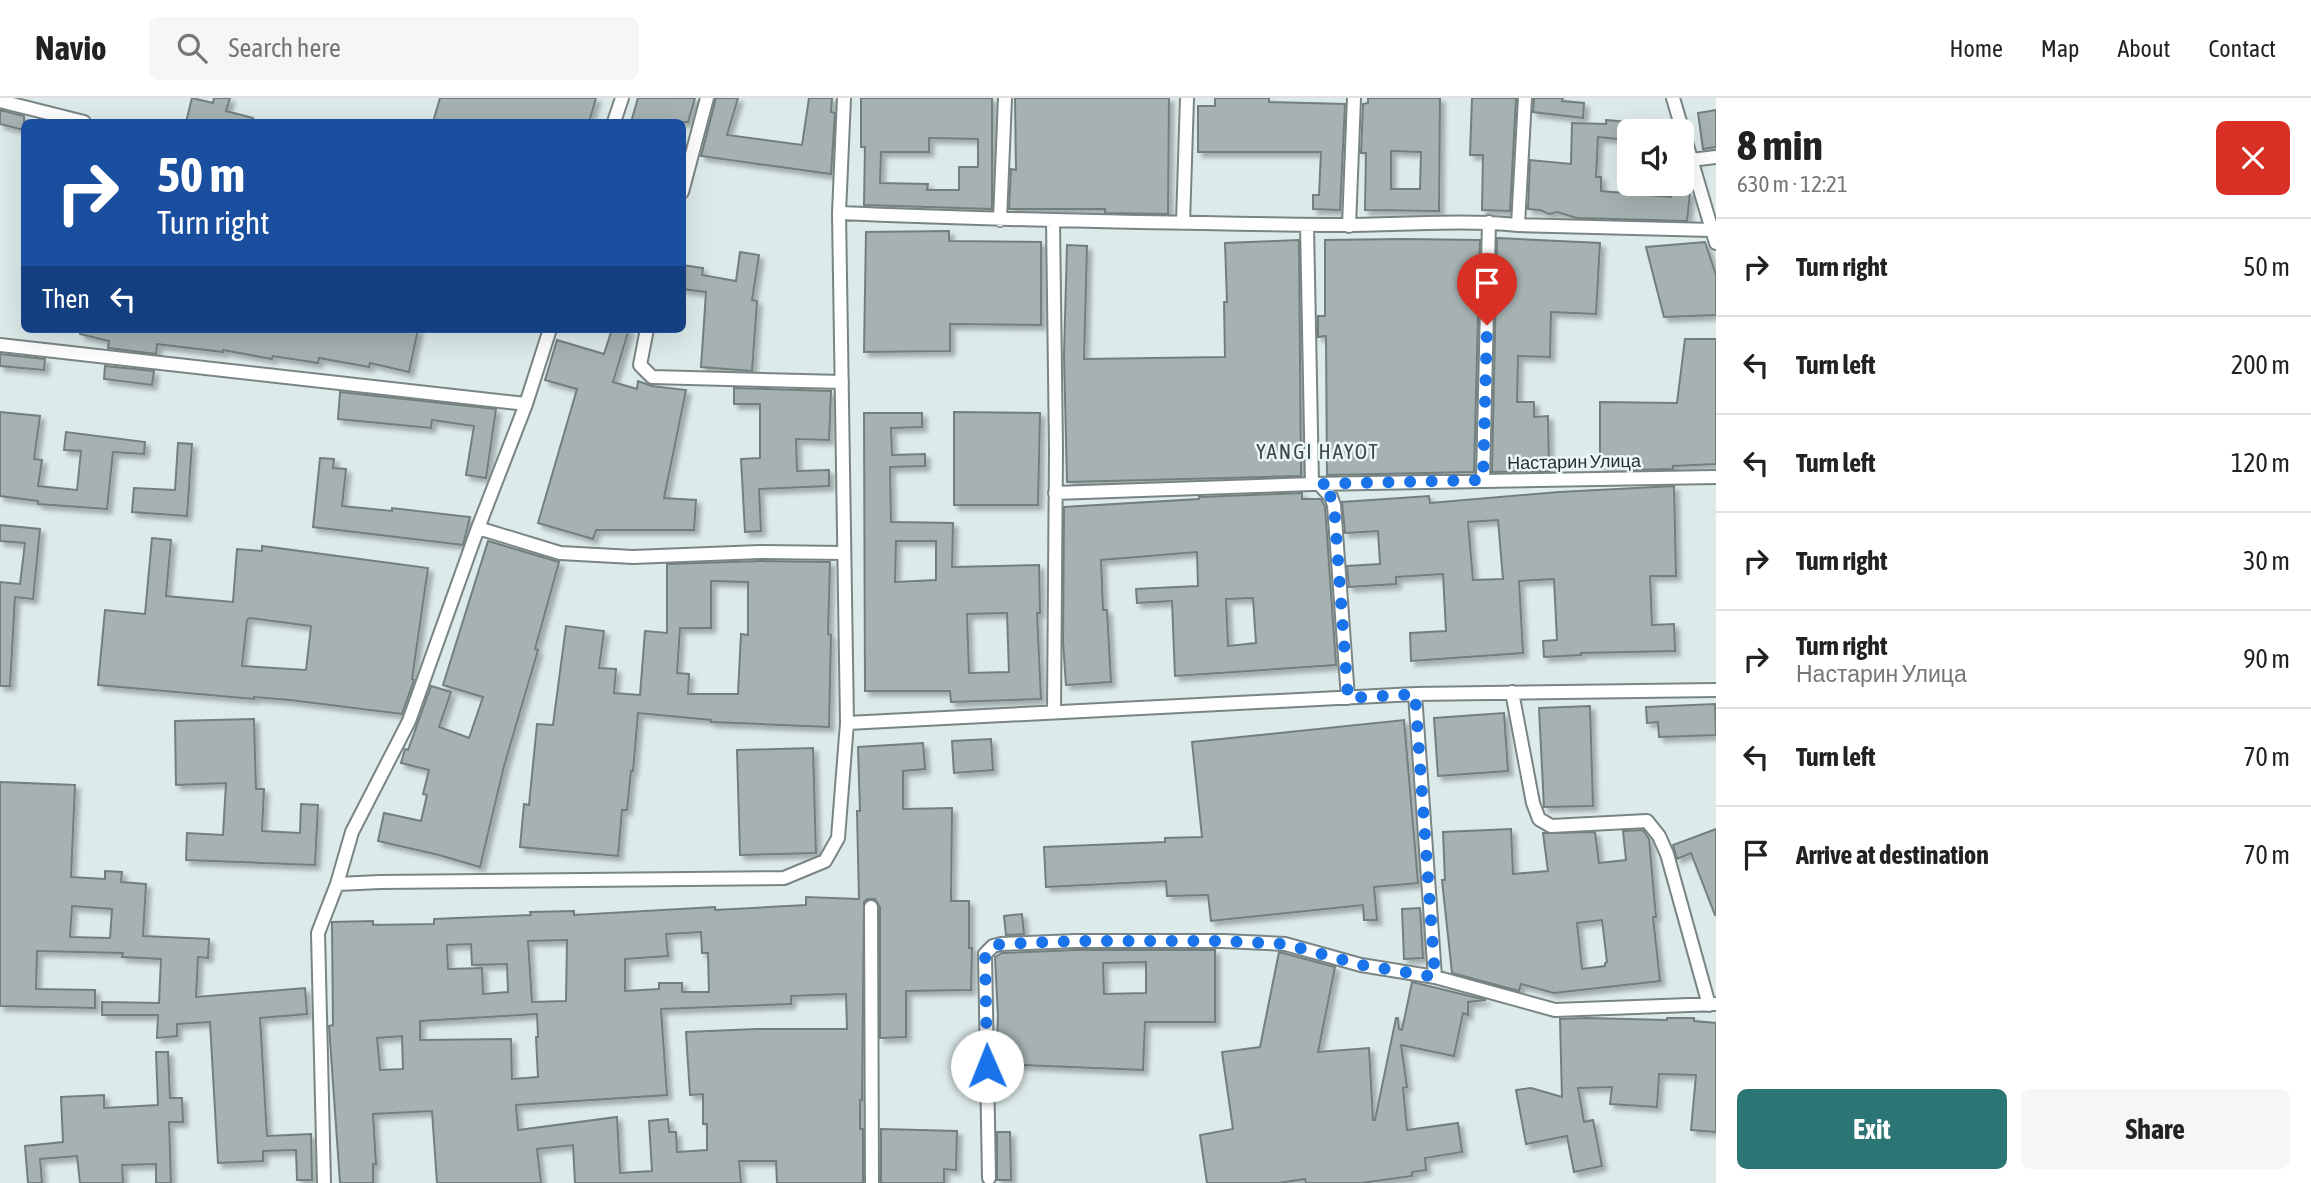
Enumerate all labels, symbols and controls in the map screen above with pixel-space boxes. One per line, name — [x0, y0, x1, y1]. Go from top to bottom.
search box — [149, 17, 639, 80]
text: Navio — [35, 29, 107, 67]
icon: search — [173, 29, 211, 67]
text: Search here — [229, 33, 341, 63]
text: Home — [1949, 35, 2003, 62]
text: Map — [2041, 35, 2079, 62]
text: About — [2117, 35, 2170, 62]
text: Contact — [2208, 35, 2276, 62]
map controls — [1617, 119, 1694, 196]
button: sound — [1617, 119, 1694, 196]
text: 8 min — [1737, 121, 1823, 169]
button: close — [2216, 121, 2290, 195]
text: 50 m — [157, 146, 245, 202]
icon: right — [42, 147, 133, 238]
text: 630 m · 12:21 — [1737, 171, 1848, 197]
text: Turn right — [157, 204, 270, 241]
icon: right — [1737, 248, 1775, 286]
text: Turn right — [1796, 252, 1887, 282]
text: 50 m — [2243, 252, 2290, 282]
pin — [1457, 253, 1517, 325]
icon: arrive — [1468, 264, 1506, 302]
icon: left — [104, 280, 142, 318]
text: Then — [42, 284, 90, 314]
icon: left — [1737, 346, 1775, 384]
text: Turn left — [1796, 350, 1876, 380]
text: 200 m — [2231, 350, 2290, 380]
district label: YANGI HAYOT — [1256, 439, 1380, 463]
icon: left — [1737, 444, 1775, 482]
text: Turn left — [1796, 448, 1876, 478]
text: 120 m — [2231, 448, 2290, 478]
street label: Настарин Улица — [1507, 450, 1642, 473]
icon: right — [1737, 542, 1775, 580]
text: Turn right — [1796, 546, 1887, 576]
text: 30 m — [2243, 546, 2290, 576]
text: Turn right — [1796, 631, 1887, 661]
icon: right — [1737, 640, 1775, 678]
text: 90 m — [2243, 644, 2290, 674]
text: Настарин Улица — [1796, 661, 1967, 687]
icon: left — [1737, 738, 1775, 776]
text: Turn left — [1796, 742, 1876, 772]
text: 70 m — [2243, 742, 2290, 772]
icon: arrive — [1737, 836, 1775, 874]
text: Arrive at destination — [1796, 840, 1989, 870]
text: 70 m — [2243, 840, 2290, 870]
position arrow — [950, 1029, 1024, 1103]
button: Exit — [1737, 1089, 2007, 1169]
button: Share — [2021, 1089, 2290, 1169]

